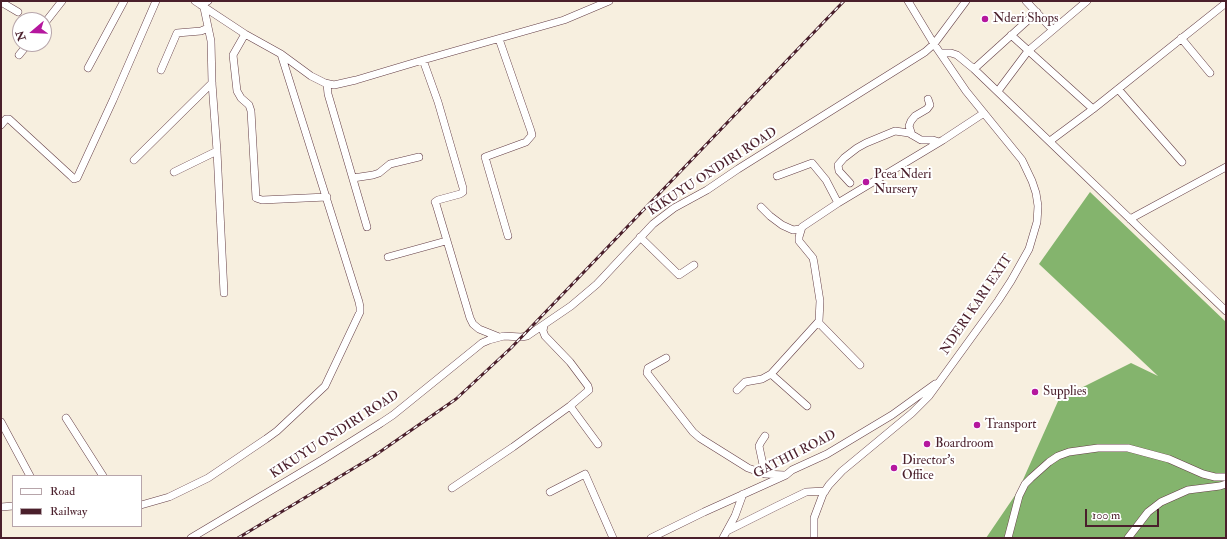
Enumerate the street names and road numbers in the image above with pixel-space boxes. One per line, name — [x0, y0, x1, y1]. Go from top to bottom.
street label: KIKUYU ONDIRI ROAD — [646, 125, 780, 219]
street label: NDERI KARI EXIT — [938, 252, 1016, 358]
street label: KIKUYU ONDIRI ROAD — [268, 388, 402, 482]
street label: GATHII ROAD — [751, 427, 839, 483]

